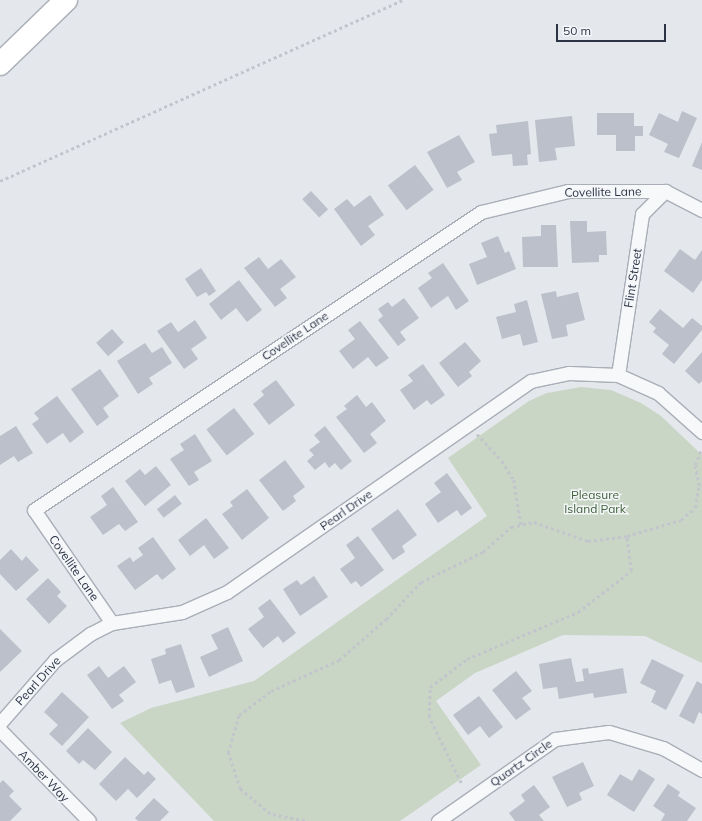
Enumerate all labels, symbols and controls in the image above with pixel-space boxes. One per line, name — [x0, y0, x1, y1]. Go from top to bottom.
scale bar — [558, 16, 668, 42]
text: 50 m — [563, 23, 591, 38]
street label: Covellite Lane — [564, 184, 642, 200]
street label: Flint Street — [621, 247, 645, 309]
street label: Covellite Lane — [259, 308, 331, 364]
street label: Pearl Drive — [317, 487, 375, 533]
park label: Pleasure Island Park — [564, 488, 626, 516]
street label: Covellite Lane — [46, 532, 102, 604]
street label: Pearl Drive — [12, 654, 64, 708]
street label: Quartz Circle — [487, 736, 555, 790]
street label: Amber Way — [16, 747, 72, 805]

